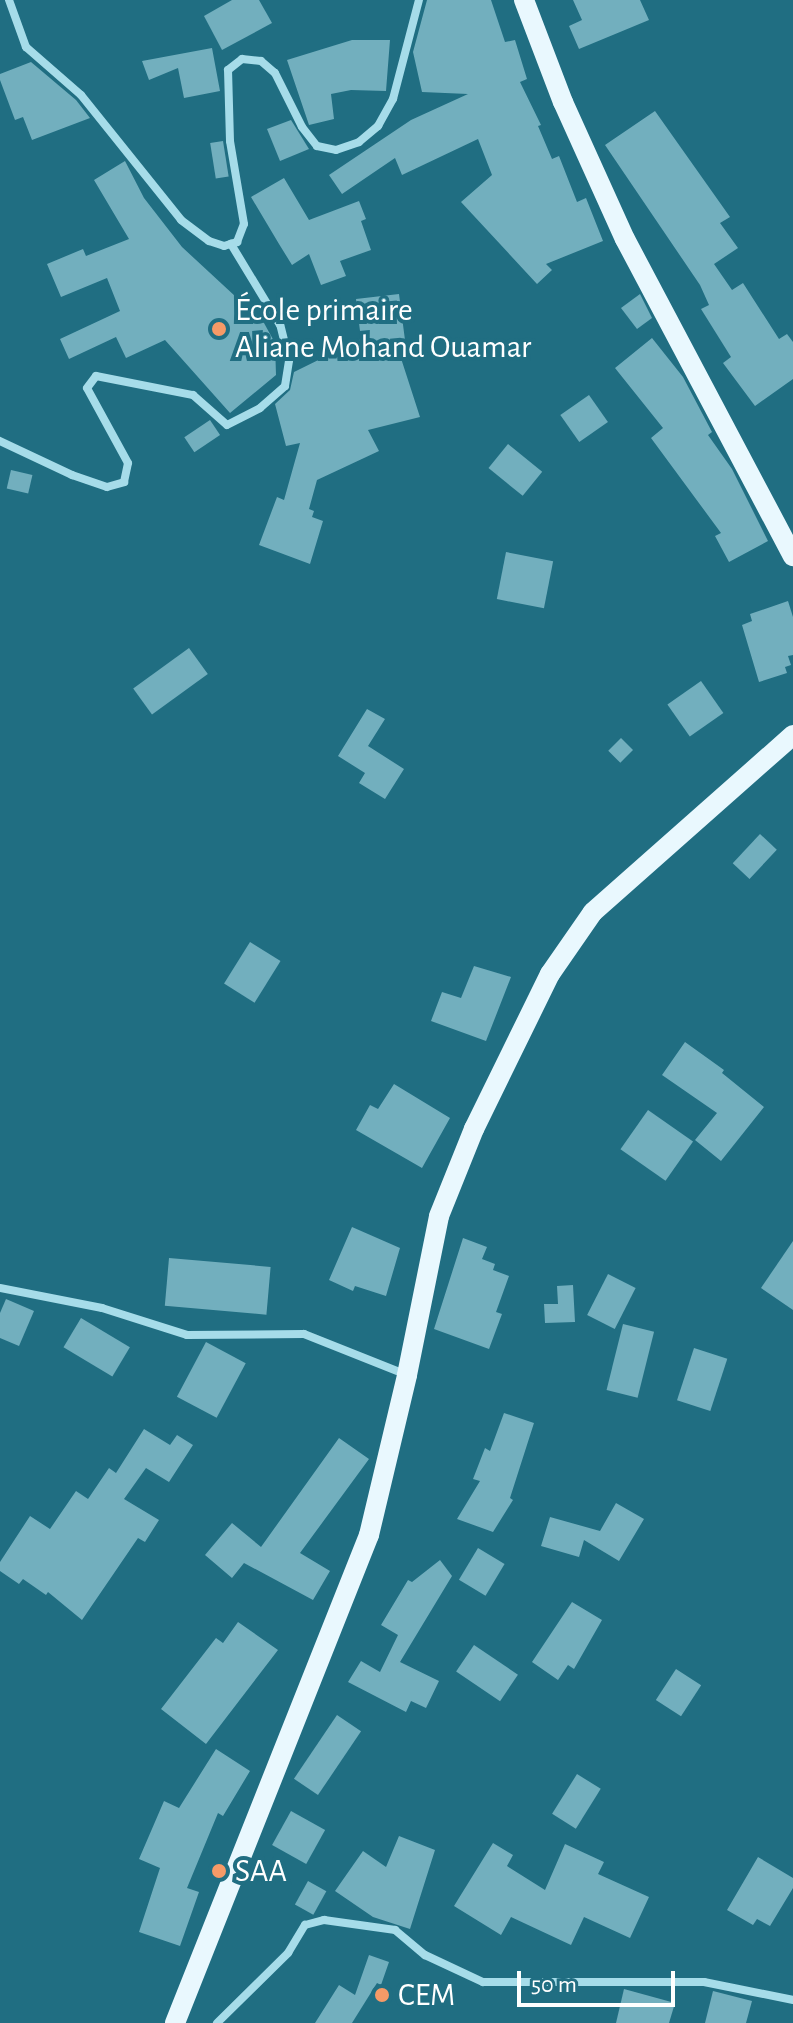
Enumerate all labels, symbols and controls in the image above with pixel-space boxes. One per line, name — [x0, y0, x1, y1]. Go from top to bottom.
place label: École primaire Aliane Mohand Ouamar — [235, 292, 531, 367]
marker: École primaire Aliane Mohand Ouamar — [210, 320, 228, 338]
place label: SAA — [235, 1852, 287, 1890]
marker: SAA — [210, 1862, 228, 1880]
scale bar — [521, 1955, 679, 2005]
text: 50 m — [531, 1973, 577, 1997]
place label: CEM — [398, 1976, 455, 2014]
marker: CEM — [373, 1986, 391, 2004]

